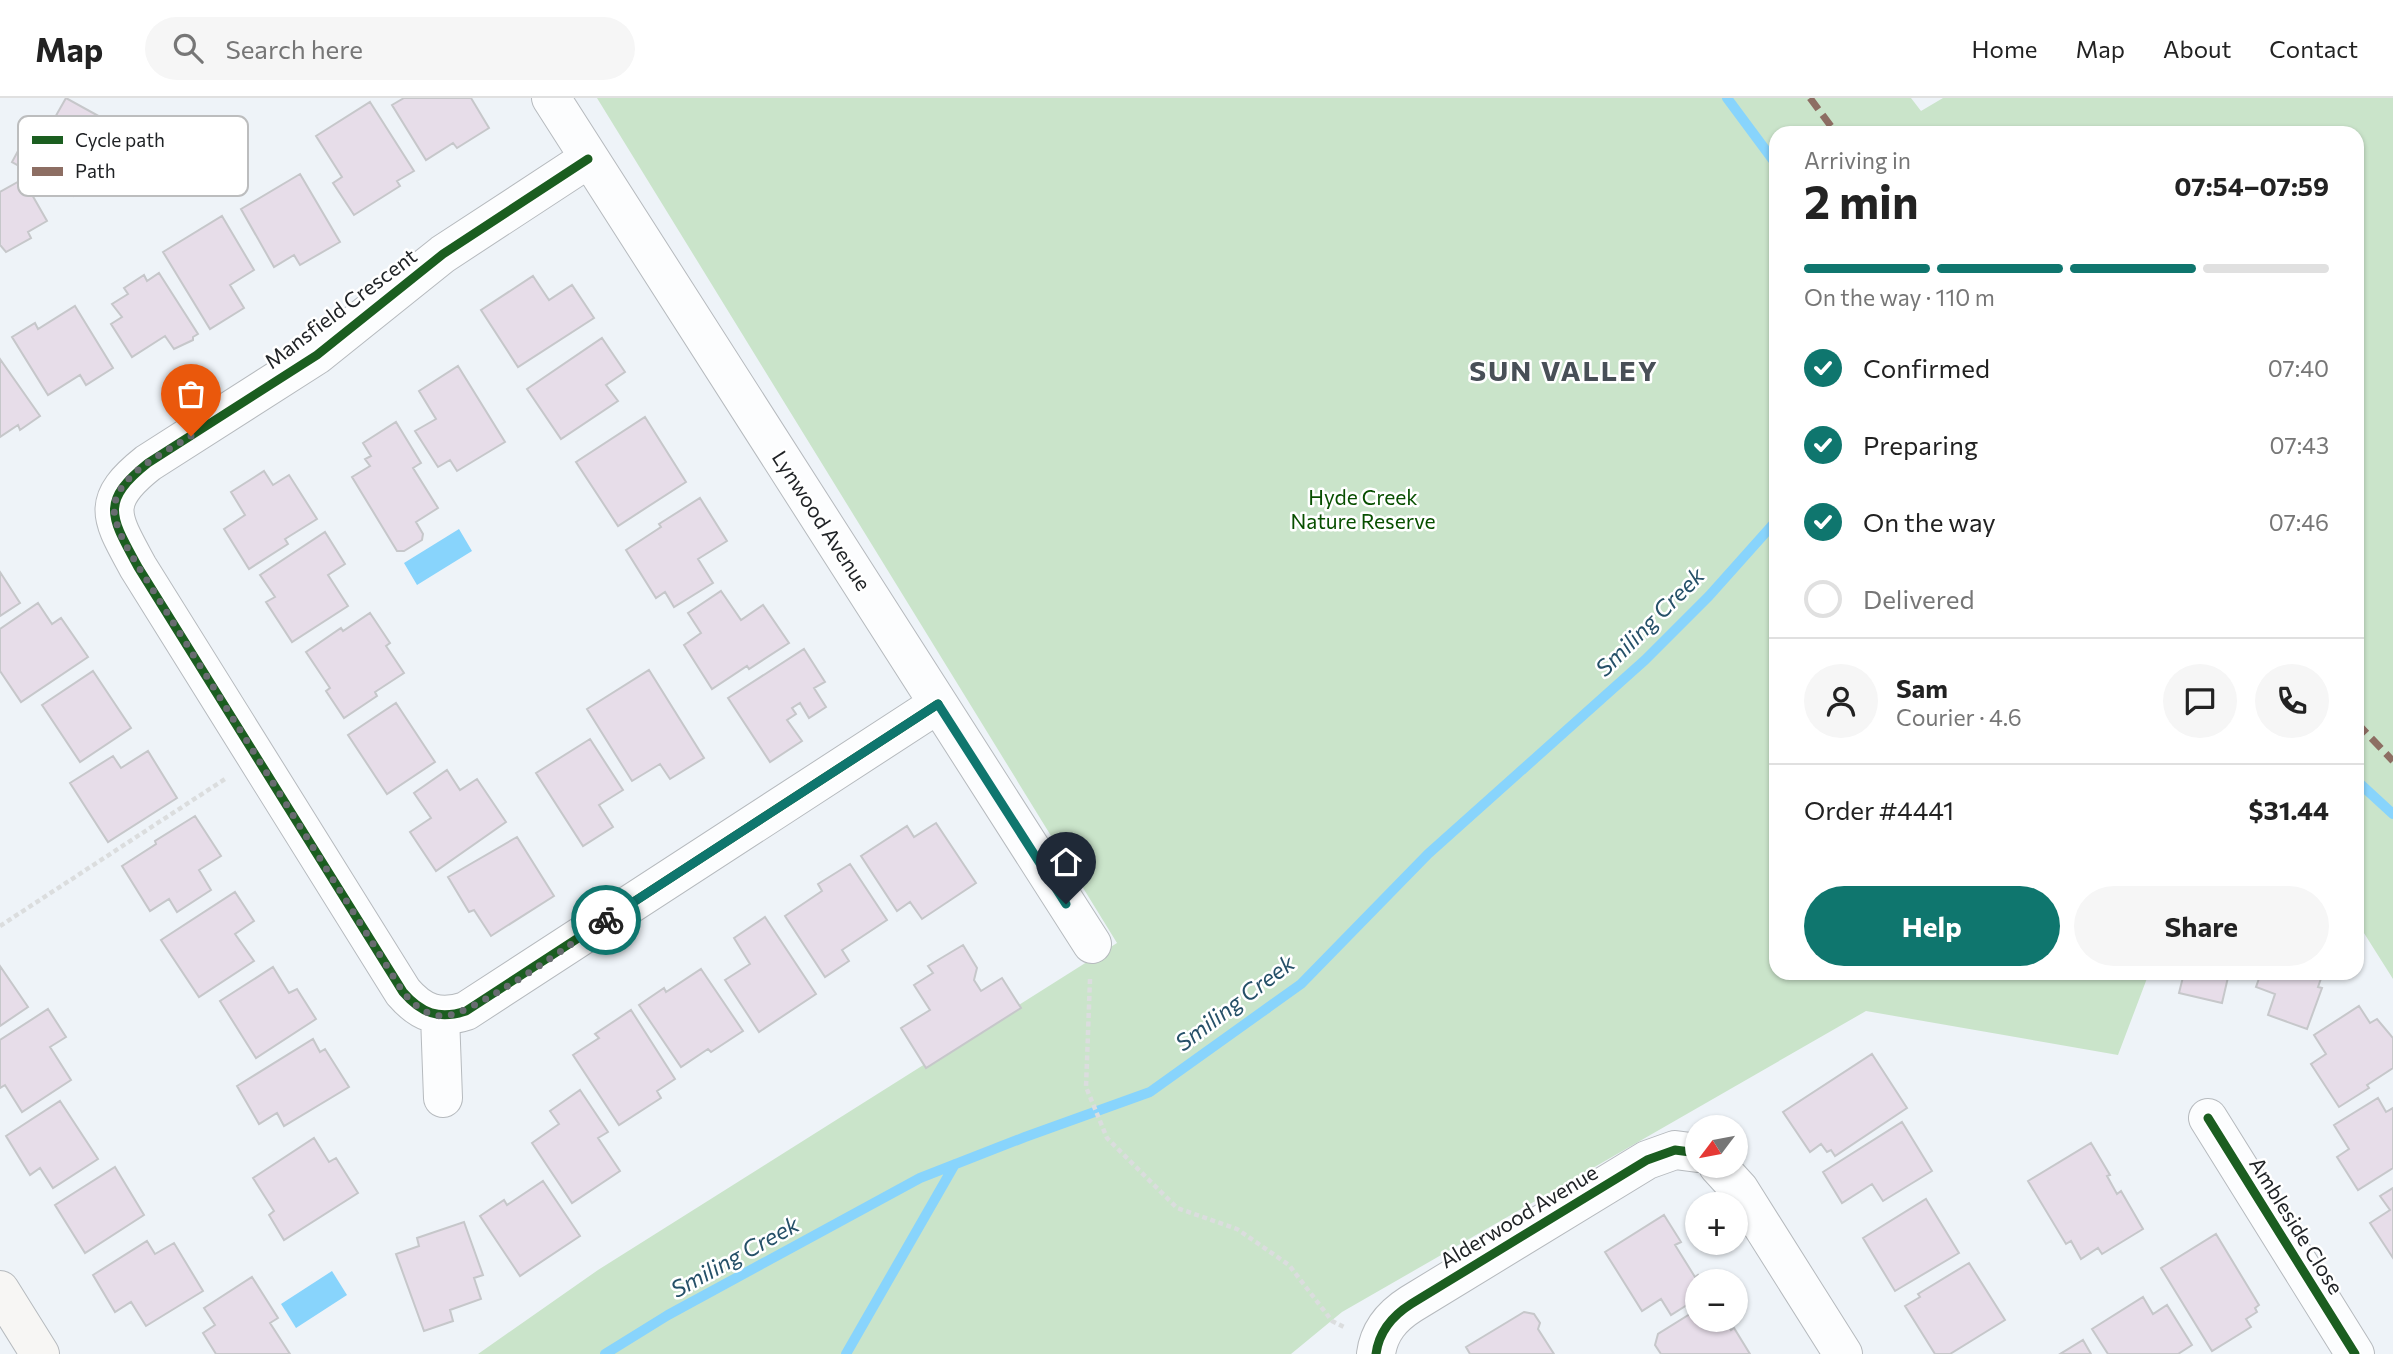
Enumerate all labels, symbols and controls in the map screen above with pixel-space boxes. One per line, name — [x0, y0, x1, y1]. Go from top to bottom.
search box — [145, 17, 635, 80]
text: Map — [35, 28, 103, 69]
icon: search — [169, 29, 207, 67]
text: Search here — [225, 33, 363, 64]
text: Home — [1972, 34, 2038, 63]
text: Map — [2076, 34, 2125, 63]
text: About — [2163, 34, 2231, 63]
text: Contact — [2269, 34, 2358, 63]
legend — [18, 116, 248, 196]
text: Cycle path — [75, 128, 165, 151]
text: Arriving in — [1804, 146, 1911, 174]
text: Path — [75, 159, 116, 182]
text: 07:54–07:59 — [2174, 170, 2329, 201]
text: 2 min — [1804, 172, 1919, 228]
street label: Mansfield Crescent — [259, 243, 421, 373]
text: On the way · 110 m — [1804, 283, 1995, 311]
icon: check — [1804, 349, 1842, 387]
text: Confirmed — [1863, 352, 1990, 383]
district label: SUN VALLEY — [1469, 353, 1659, 387]
text: 07:40 — [2268, 354, 2329, 382]
pin — [161, 364, 221, 436]
icon: bag — [172, 375, 210, 413]
icon: check — [1804, 426, 1842, 464]
text: Preparing — [1863, 429, 1978, 460]
text: 07:43 — [2270, 431, 2329, 459]
street label: Lynwood Avenue — [768, 446, 877, 595]
park label: Hyde Creek Nature Reserve — [1290, 484, 1436, 533]
icon: check — [1804, 503, 1842, 541]
text: On the way — [1863, 506, 1996, 537]
text: 07:46 — [2269, 508, 2329, 536]
water label: Smiling Creek — [1589, 561, 1710, 682]
text: Delivered — [1863, 583, 1974, 614]
button: person — [1804, 664, 1878, 738]
button: chat — [2163, 664, 2237, 738]
button: phone — [2255, 664, 2329, 738]
text: Sam — [1896, 672, 1948, 703]
text: Courier · 4.6 — [1896, 703, 2022, 731]
text: Order #4441 — [1804, 794, 1954, 825]
text: $31.44 — [2249, 794, 2329, 825]
pin — [1036, 832, 1096, 904]
icon: home — [1047, 843, 1085, 881]
courier — [571, 885, 641, 955]
button: Help — [1804, 886, 2060, 966]
button: Share — [2074, 886, 2329, 966]
icon: bike — [587, 901, 625, 939]
water label: Smiling Creek — [1169, 948, 1300, 1056]
north arrow — [1685, 1115, 1748, 1178]
map controls — [1685, 1115, 1748, 1332]
street label: Ambleside Close — [2245, 1152, 2349, 1298]
street label: Alderwood Avenue — [1435, 1159, 1601, 1273]
button: + — [1685, 1192, 1748, 1255]
water label: Smiling Creek — [665, 1209, 804, 1303]
button: − — [1685, 1269, 1748, 1332]

